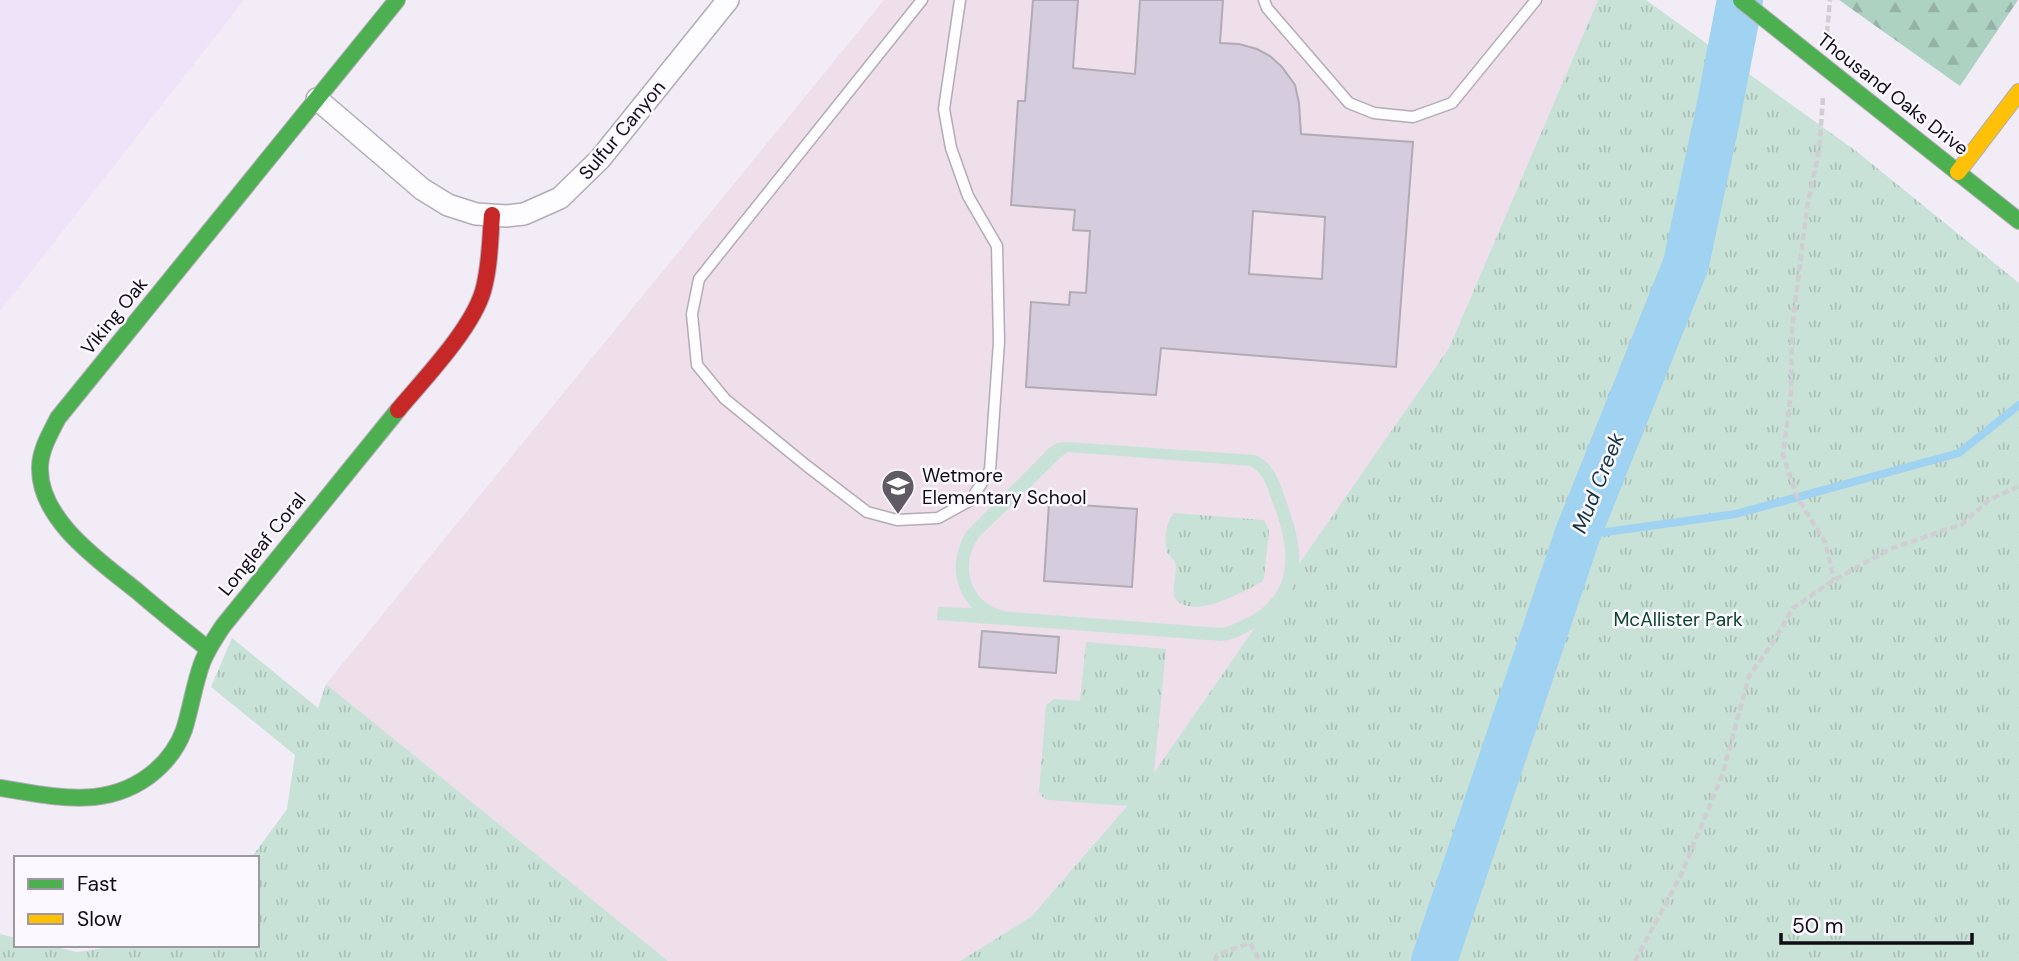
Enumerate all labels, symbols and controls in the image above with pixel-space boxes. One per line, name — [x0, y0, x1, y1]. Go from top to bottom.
street label: Thousand Oaks Drive — [1812, 27, 1974, 161]
street label: Sulfur Canyon — [573, 75, 671, 185]
street label: Viking Oak — [75, 272, 153, 360]
water label: Mud Creek — [1565, 428, 1631, 537]
place label: Wetmore Elementary School — [922, 463, 1086, 510]
school or university icon: Wetmore Elementary School — [879, 467, 917, 516]
street label: Longleaf Coral — [213, 487, 311, 601]
park label: McAllister Park — [1613, 607, 1743, 632]
legend — [14, 856, 259, 947]
text: Fast — [77, 870, 117, 898]
scale bar — [1781, 902, 1972, 946]
text: Slow — [77, 905, 122, 933]
text: 50 m — [1792, 912, 1843, 940]

